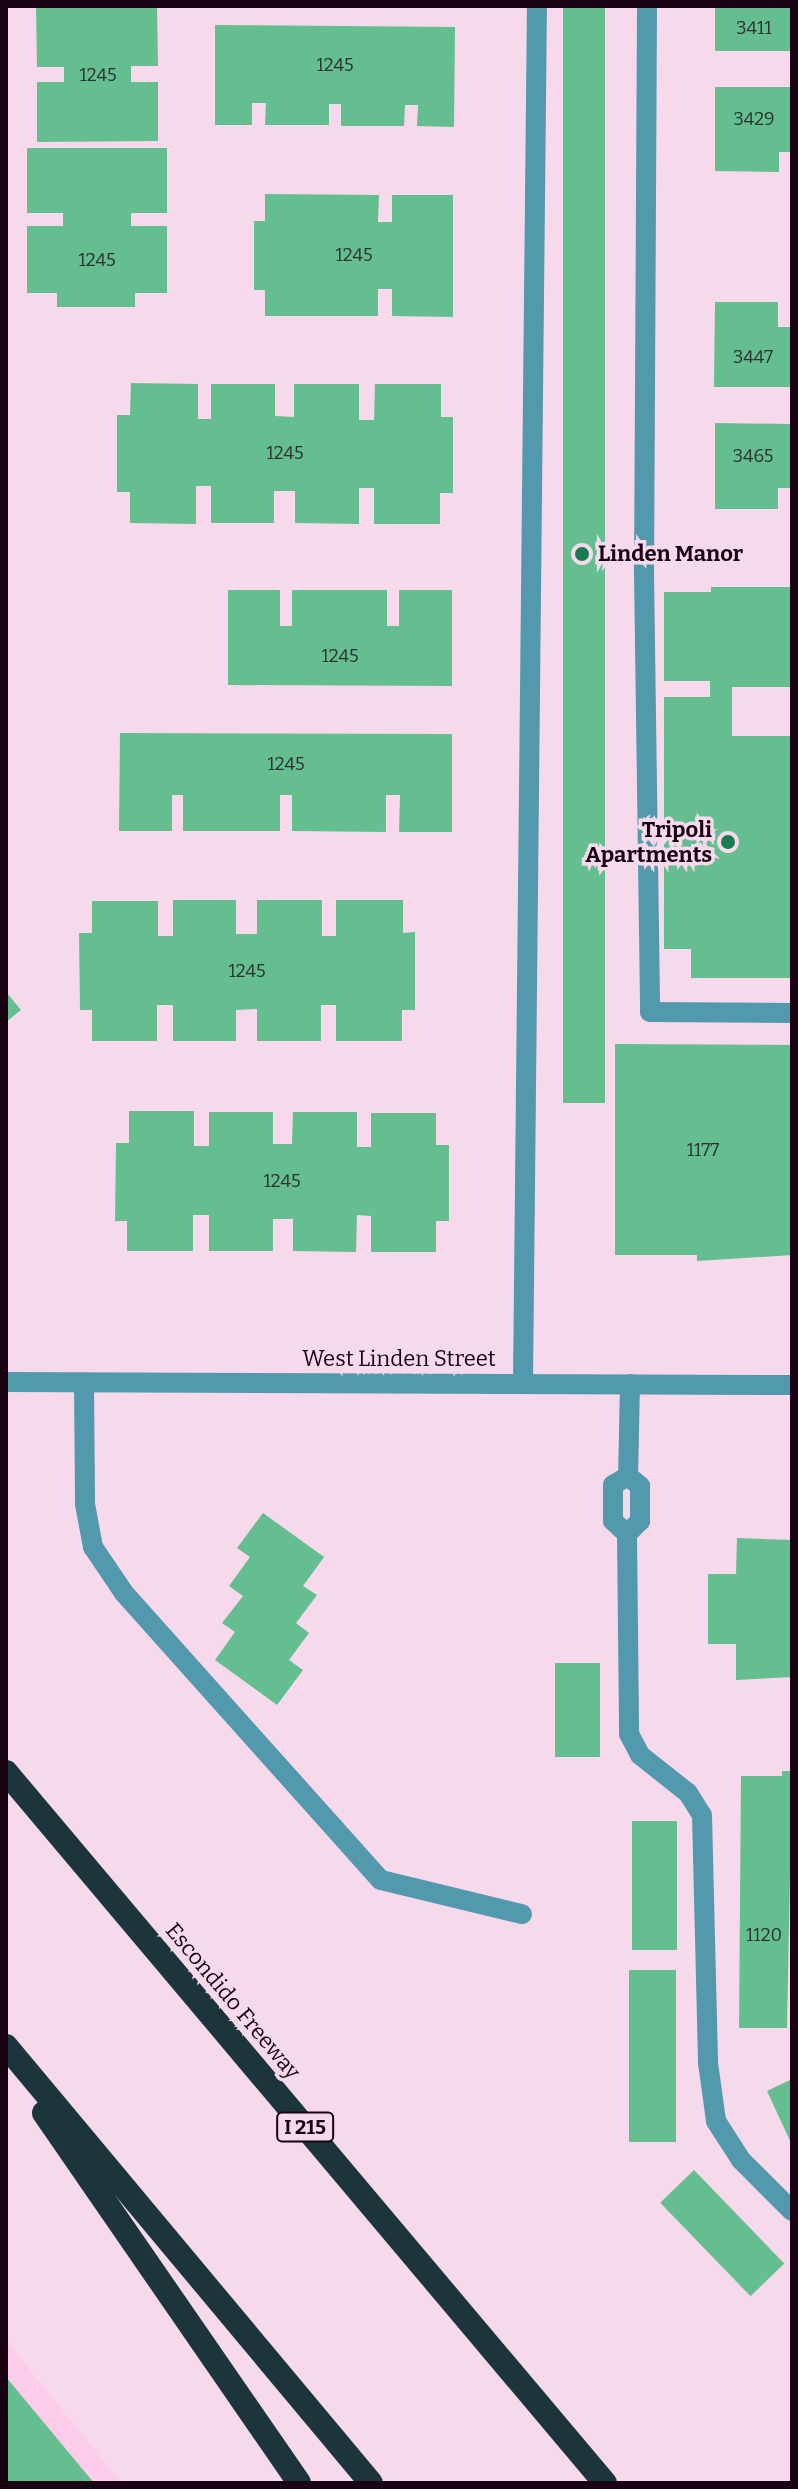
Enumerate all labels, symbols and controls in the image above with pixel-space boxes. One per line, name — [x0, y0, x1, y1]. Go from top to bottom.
house number: 3411 — [736, 17, 772, 39]
house number: 1245 — [316, 54, 354, 76]
house number: 1245 — [79, 64, 117, 86]
house number: 3429 — [733, 108, 775, 130]
house number: 1245 — [335, 244, 373, 266]
house number: 1245 — [78, 249, 116, 271]
house number: 3447 — [733, 346, 773, 368]
house number: 1245 — [266, 442, 304, 464]
house number: 3465 — [733, 445, 773, 467]
place label: Linden Manor — [598, 541, 743, 567]
marker: Linden Manor — [573, 545, 591, 563]
house number: 1245 — [321, 645, 359, 667]
house number: 1245 — [267, 753, 305, 775]
place label: Tripoli Apartments — [585, 816, 712, 868]
marker: Tripoli Apartments — [719, 833, 737, 851]
house number: 1245 — [228, 960, 266, 982]
house number: 1177 — [687, 1139, 719, 1161]
house number: 1245 — [263, 1170, 301, 1192]
street label: West Linden Street — [302, 1346, 496, 1372]
street label: Escondido Freeway — [160, 1917, 306, 2085]
house number: 1120 — [746, 1924, 782, 1946]
road number: I 215 — [275, 2111, 335, 2143]

